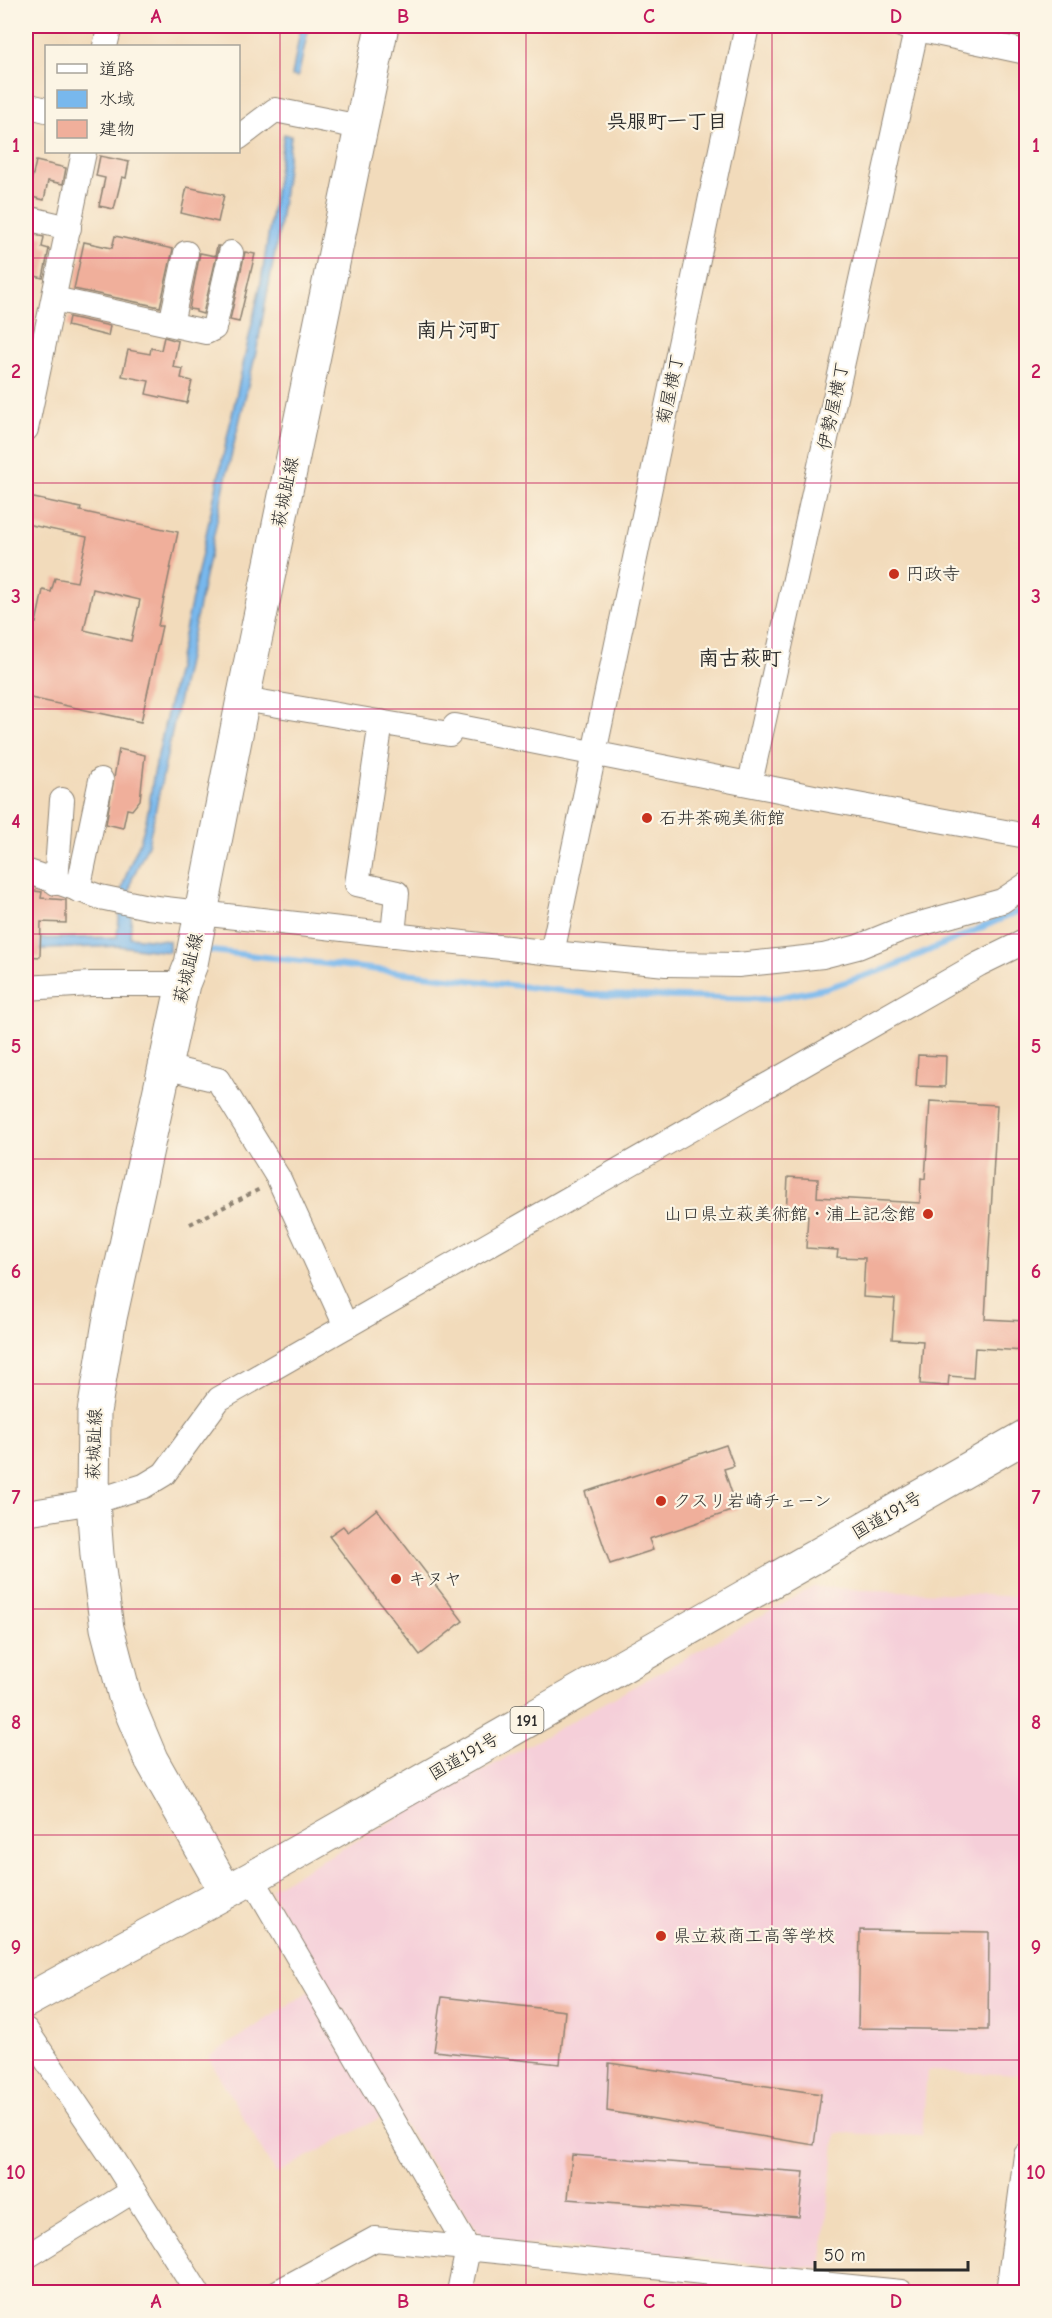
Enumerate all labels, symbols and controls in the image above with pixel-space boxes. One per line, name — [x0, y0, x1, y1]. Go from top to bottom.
text: A — [150, 5, 162, 28]
text: B — [397, 5, 409, 28]
text: C — [643, 5, 655, 28]
text: D — [890, 5, 902, 28]
legend — [45, 45, 240, 153]
text: 道路 — [99, 59, 135, 80]
text: 水域 — [99, 89, 135, 110]
district label: 呉服町一丁目 — [607, 110, 727, 133]
text: 建物 — [99, 119, 135, 140]
text: 1 — [12, 134, 20, 157]
text: 1 — [1032, 134, 1040, 157]
district label: 南片河町 — [416, 318, 500, 342]
street label: 菊屋横丁 — [653, 352, 688, 427]
text: 2 — [11, 360, 21, 383]
street label: 伊勢屋横丁 — [814, 360, 853, 452]
text: 2 — [1031, 360, 1041, 383]
street label: 萩城趾線 — [268, 455, 303, 530]
place label: 円政寺 — [906, 564, 960, 585]
marker: 円政寺 — [887, 567, 901, 581]
text: 3 — [11, 585, 21, 608]
text: 3 — [1031, 585, 1041, 608]
district label: 南古萩町 — [698, 646, 782, 670]
place label: 石井茶碗美術館 — [659, 808, 785, 829]
text: 4 — [11, 810, 21, 833]
text: 4 — [1031, 810, 1041, 833]
marker: 石井茶碗美術館 — [640, 811, 654, 825]
street label: 萩城趾線 — [170, 931, 207, 1006]
text: 5 — [11, 1035, 21, 1058]
text: 5 — [1031, 1035, 1041, 1058]
place label: 山口県立萩美術館・浦上記念館 — [664, 1204, 916, 1225]
marker: 山口県立萩美術館・浦上記念館 — [921, 1207, 935, 1221]
text: 6 — [11, 1260, 21, 1283]
text: 6 — [1031, 1260, 1041, 1283]
street label: 萩城趾線 — [83, 1408, 106, 1480]
text: 7 — [12, 1486, 21, 1509]
text: 7 — [1032, 1486, 1041, 1509]
street label: 国道191号 — [848, 1487, 926, 1544]
place label: クスリ岩崎チェーン — [673, 1491, 832, 1512]
marker: クスリ岩崎チェーン — [654, 1494, 668, 1508]
place label: キヌヤ — [408, 1569, 462, 1590]
marker: キヌヤ — [389, 1572, 403, 1586]
road number: 191 — [510, 1707, 544, 1733]
text: 8 — [11, 1711, 21, 1734]
text: 8 — [1031, 1711, 1041, 1734]
street label: 国道191号 — [425, 1728, 503, 1785]
place label: 県立萩商工高等学校 — [673, 1926, 835, 1947]
marker: 県立萩商工高等学校 — [654, 1929, 668, 1943]
text: 9 — [11, 1936, 21, 1959]
text: 9 — [1031, 1936, 1041, 1959]
text: 10 — [6, 2161, 26, 2184]
text: 10 — [1026, 2161, 1046, 2184]
scale bar — [815, 2234, 968, 2272]
text: 50 m — [824, 2245, 866, 2266]
text: A — [150, 2290, 162, 2313]
text: B — [397, 2290, 409, 2313]
text: C — [643, 2290, 655, 2313]
text: D — [890, 2290, 902, 2313]

